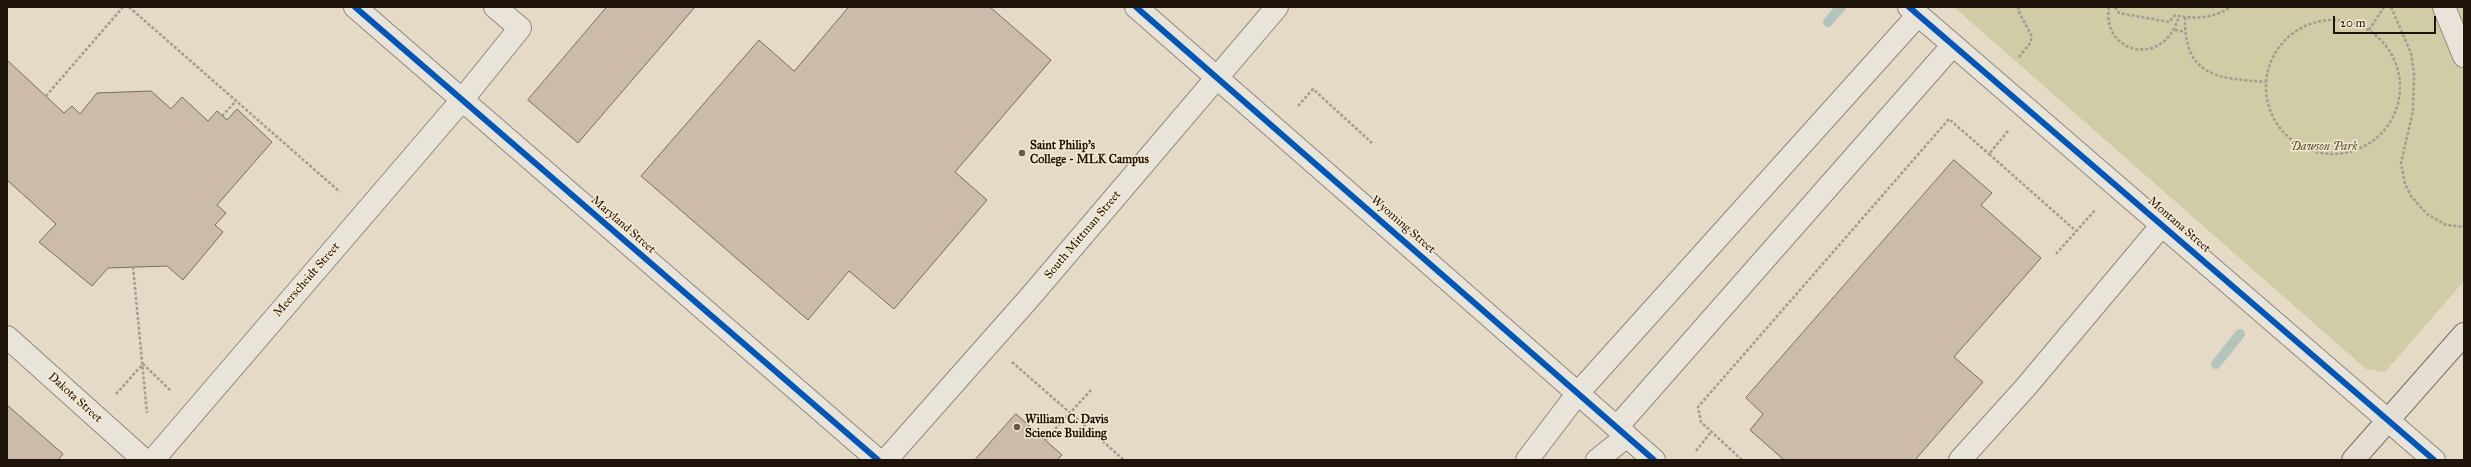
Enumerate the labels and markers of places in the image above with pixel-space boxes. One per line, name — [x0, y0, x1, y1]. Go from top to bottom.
place label: Saint Philip's College - MLK Campus — [1030, 139, 1149, 167]
marker: Saint Philip's College - MLK Campus — [1017, 148, 1027, 158]
place label: William C. Davis Science Building — [1025, 413, 1108, 441]
marker: William C. Davis Science Building — [1012, 422, 1022, 432]

